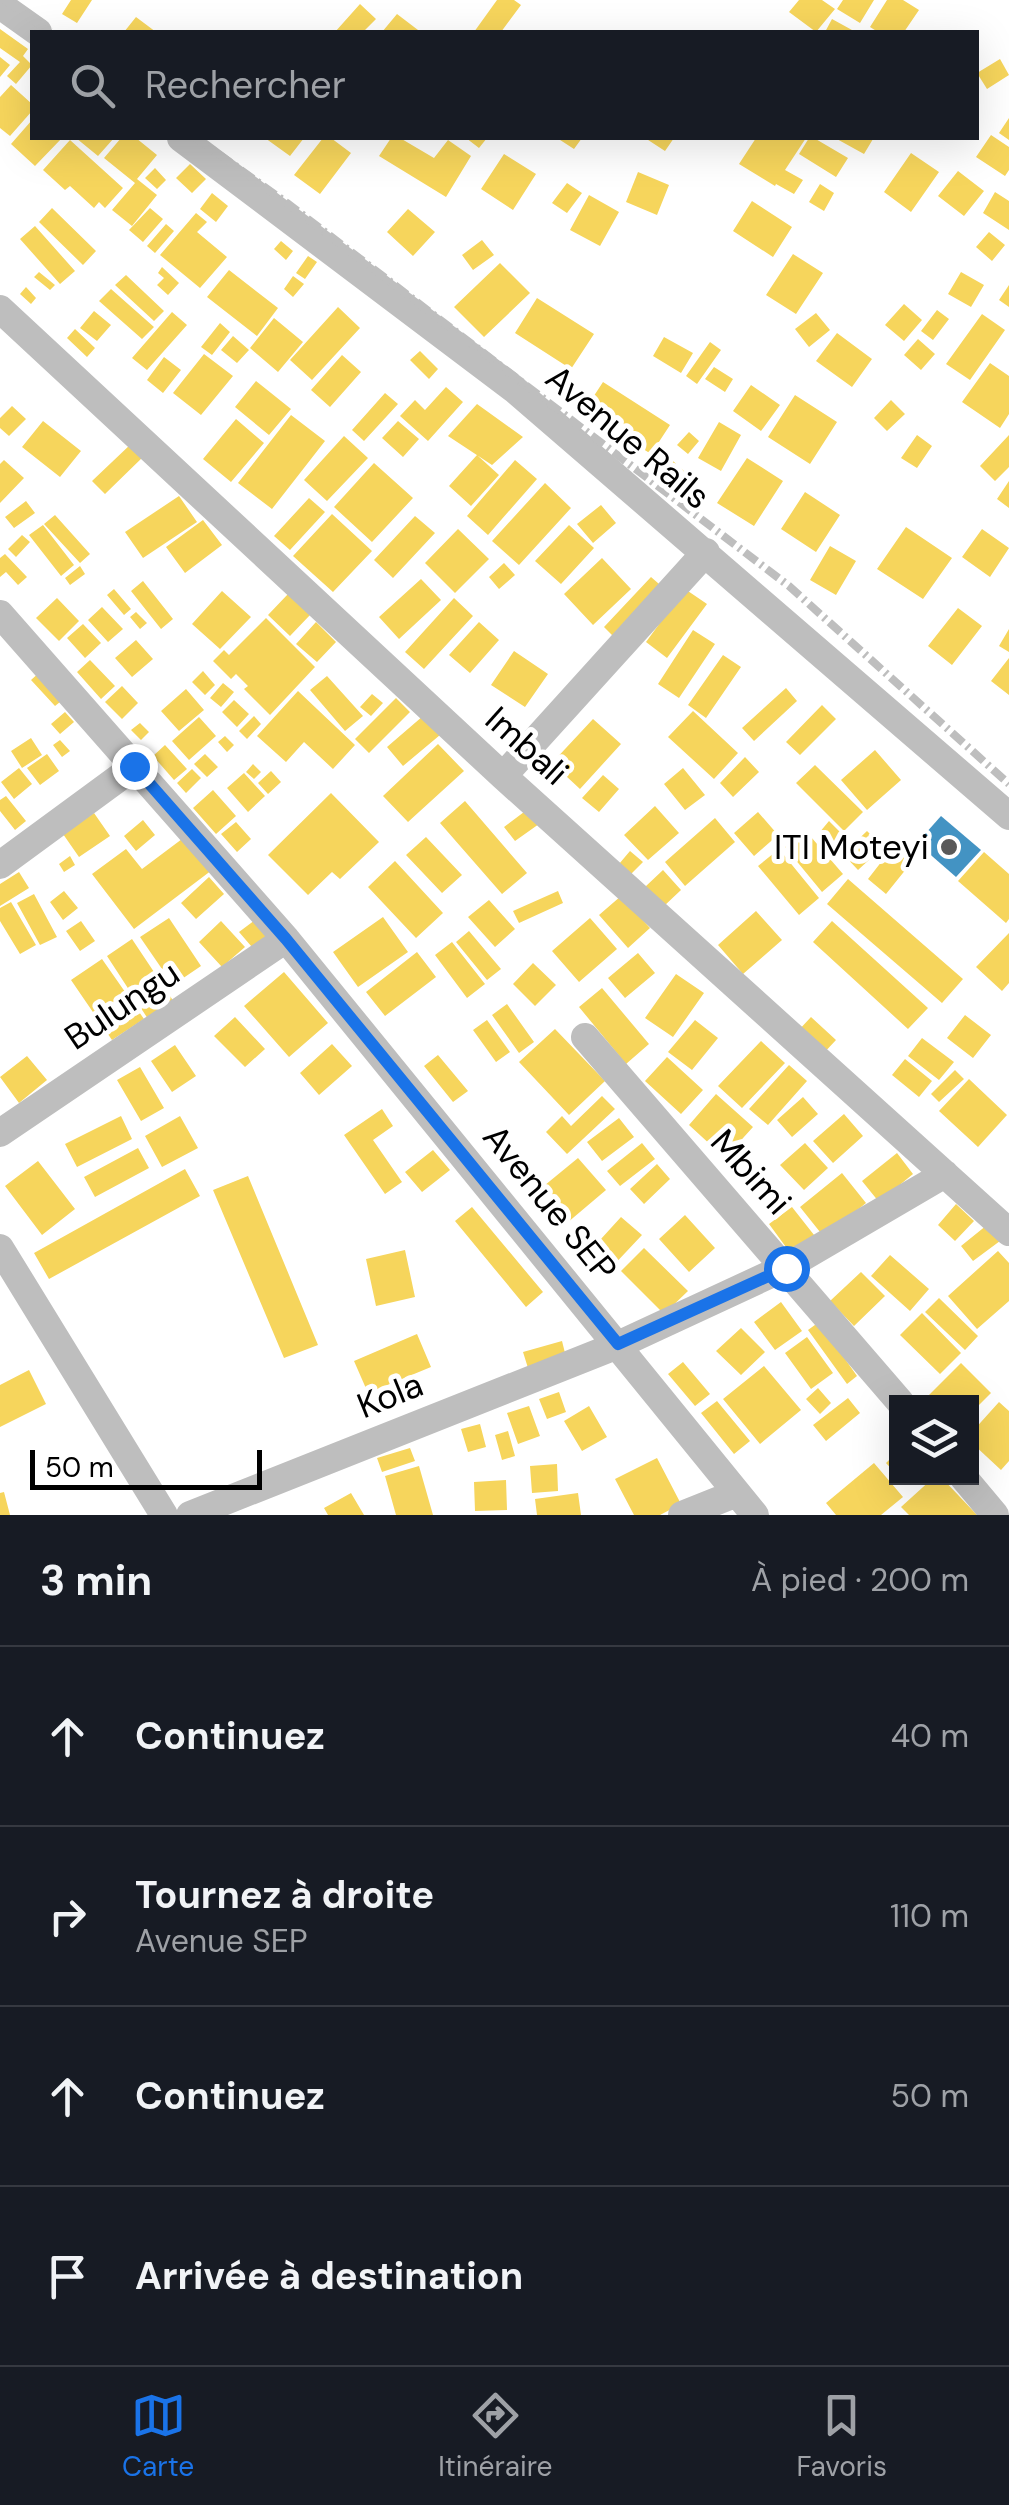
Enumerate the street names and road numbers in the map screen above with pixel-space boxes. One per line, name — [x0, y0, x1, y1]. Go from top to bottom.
street label: Avenue Rails — [536, 355, 720, 519]
street label: Imbali — [476, 697, 578, 795]
street label: Bulungu — [56, 950, 188, 1060]
street label: Avenue SEP — [473, 1115, 627, 1291]
street label: Mbimi — [701, 1120, 801, 1224]
street label: Kola — [350, 1361, 430, 1429]

